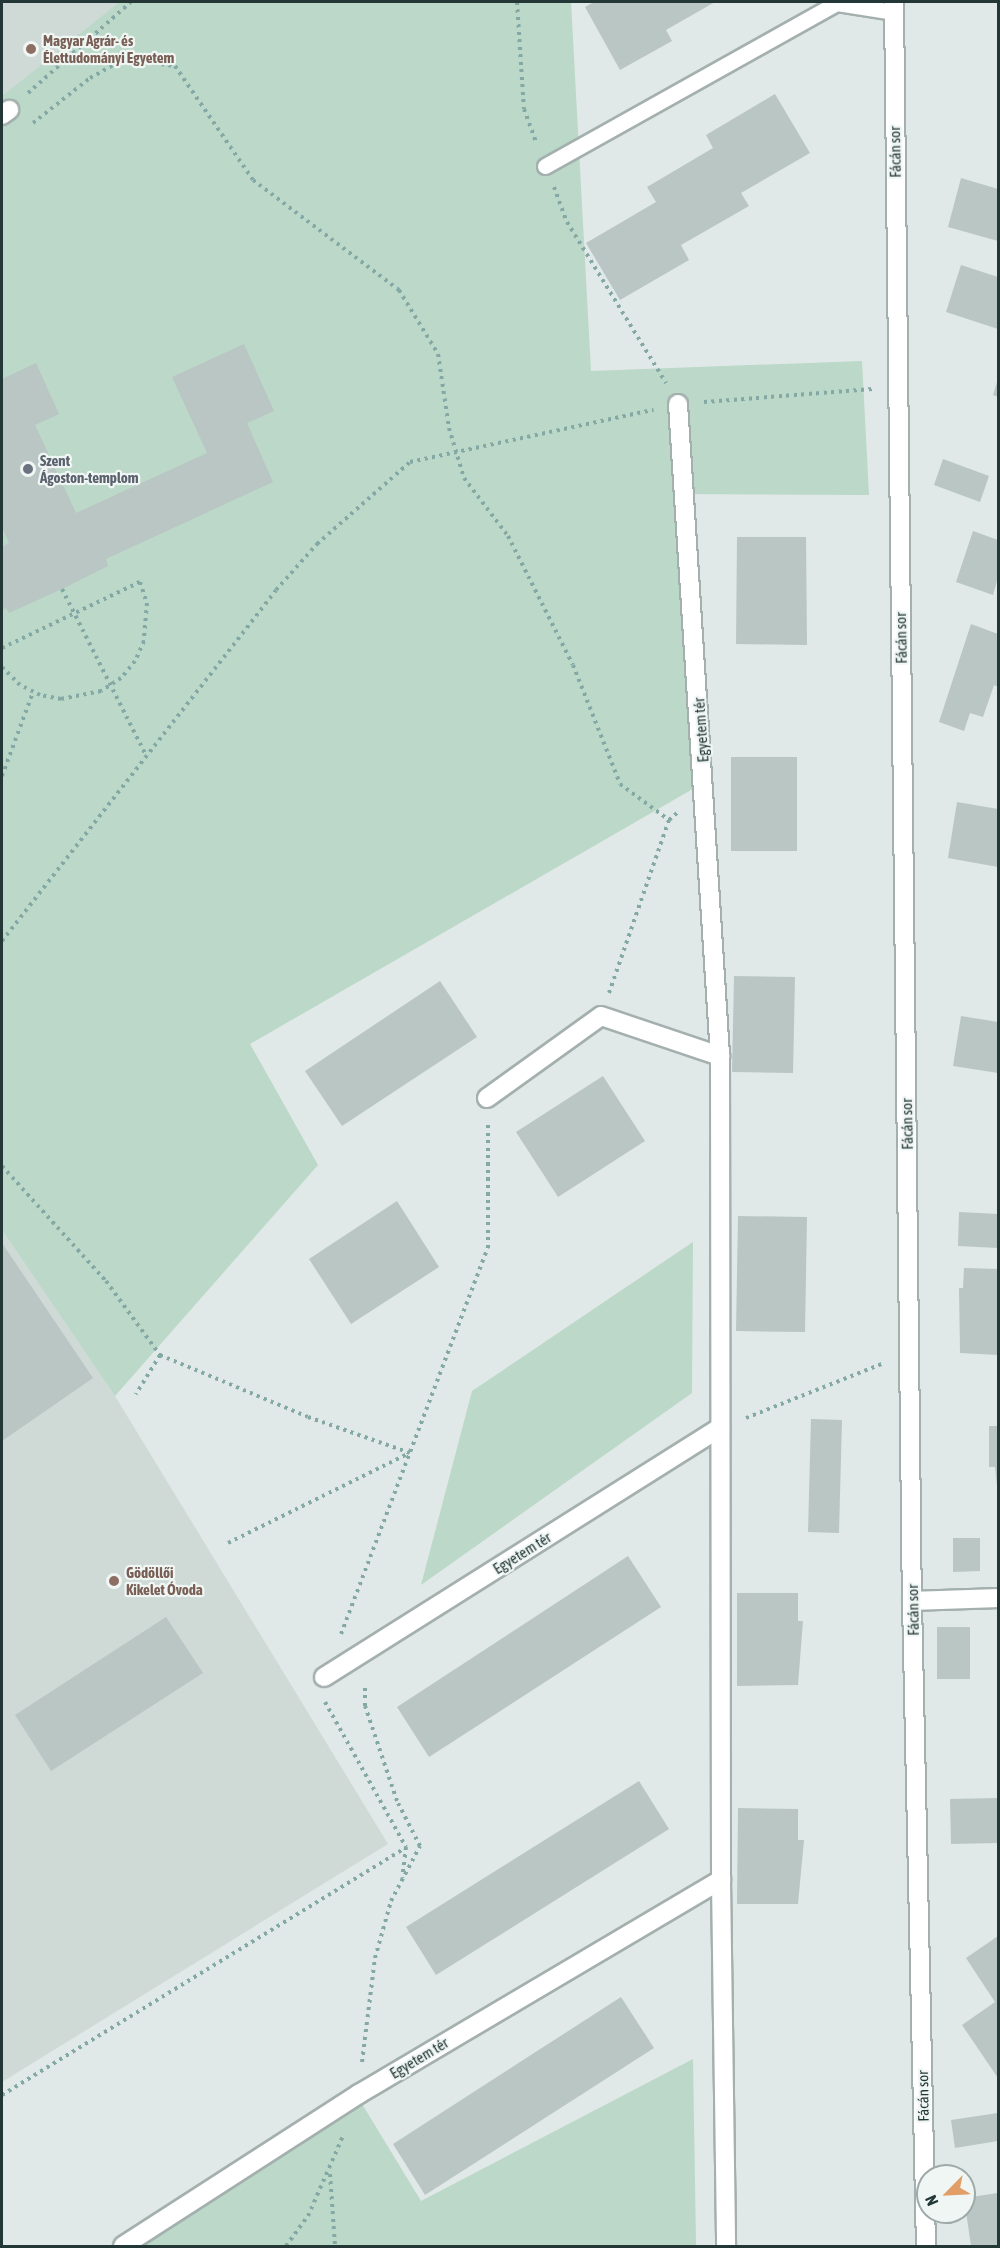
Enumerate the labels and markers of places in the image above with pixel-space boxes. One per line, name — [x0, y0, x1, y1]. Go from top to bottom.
place label: Magyar Agrár- és Élettudományi Egyetem — [43, 31, 174, 66]
marker: Magyar Agrár- és Élettudományi Egyetem — [24, 42, 38, 56]
place label: Szent Ágoston-templom — [40, 451, 139, 486]
marker: Szent Ágoston-templom — [21, 462, 35, 476]
place label: Gödöllői Kikelet Óvoda — [126, 1563, 203, 1598]
marker: Gödöllői Kikelet Óvoda — [107, 1574, 121, 1588]

